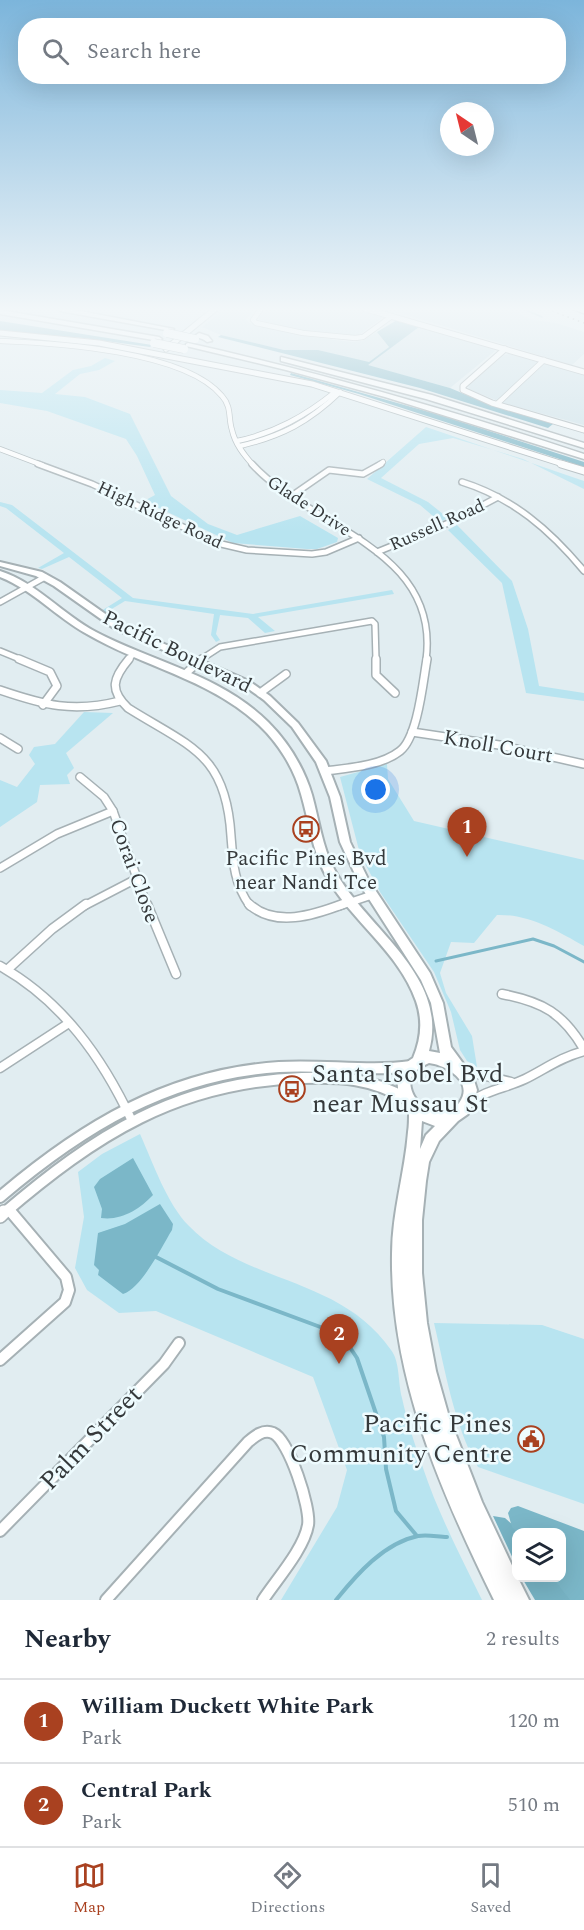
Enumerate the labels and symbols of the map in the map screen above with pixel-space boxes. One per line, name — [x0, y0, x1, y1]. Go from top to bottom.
north arrow — [440, 102, 494, 156]
street label: Glade Drive — [262, 469, 356, 543]
street label: High Ridge Road — [93, 474, 227, 556]
street label: Russell Road — [385, 492, 489, 558]
street label: Pacific Boulevard — [97, 602, 257, 702]
street label: Knoll Court — [441, 722, 555, 772]
your location — [361, 775, 390, 804]
pin: 1 — [448, 808, 486, 857]
street label: Corai Close — [100, 814, 168, 928]
bus stop icon: Pacific Pines Bvd near Nandi Tce — [291, 814, 321, 844]
place label: Pacific Pines Bvd near Nandi Tce — [225, 843, 387, 899]
place label: Santa Isobel Bvd near Mussau St — [312, 1054, 503, 1124]
bus stop icon: Santa Isobel Bvd near Mussau St — [277, 1074, 307, 1104]
pin: 2 — [320, 1314, 358, 1364]
street label: Palm Street — [30, 1376, 152, 1500]
place label: Pacific Pines Community Centre — [289, 1404, 512, 1474]
public building icon: Pacific Pines Community Centre — [516, 1424, 546, 1454]

